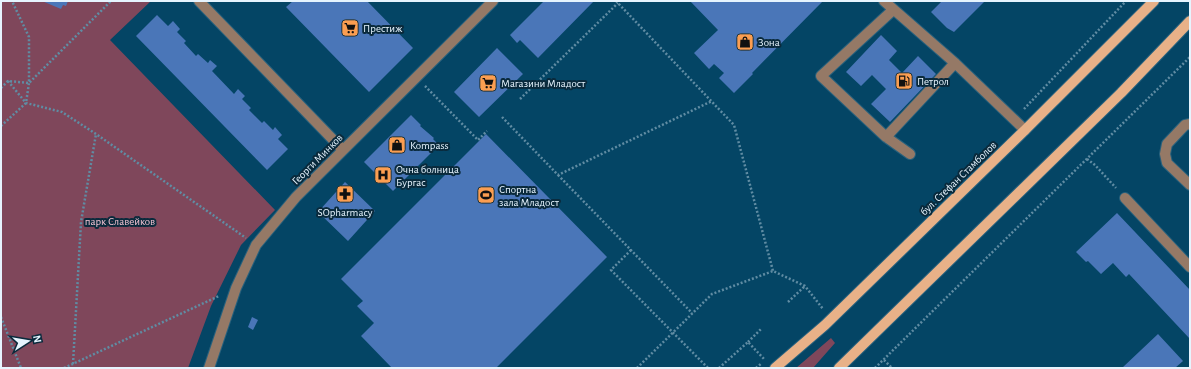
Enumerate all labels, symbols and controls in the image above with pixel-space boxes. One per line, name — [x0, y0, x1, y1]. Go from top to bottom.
supermarket icon: Престиж — [340, 18, 360, 38]
place label: Престиж — [363, 23, 402, 34]
shop icon: Зона — [735, 32, 755, 52]
place label: Зона — [758, 37, 780, 48]
fuel station icon: Петрол — [894, 71, 914, 91]
supermarket icon: Магазини Mладост — [478, 73, 498, 93]
place label: Петрол — [917, 76, 949, 87]
place label: Магазини Mладост — [501, 78, 585, 89]
street label: Георги Минков — [290, 132, 345, 187]
shop icon: Kompass — [387, 135, 407, 155]
street label: бул. Стефан Стамболов — [918, 139, 999, 217]
place label: Kompass — [410, 140, 449, 151]
place label: Oчна болница Бургас — [396, 164, 459, 188]
hospital icon: Oчна болница Бургас — [373, 165, 393, 185]
pharmacy icon: SOpharmacy — [335, 184, 355, 204]
place label: Спортна зала Младост — [499, 184, 559, 208]
sports icon: Спортна зала Младост — [476, 185, 496, 205]
place label: SOpharmacy — [318, 207, 373, 218]
park label: парк Славейков — [85, 216, 155, 227]
north arrow — [8, 321, 48, 361]
text: N — [31, 334, 43, 344]

